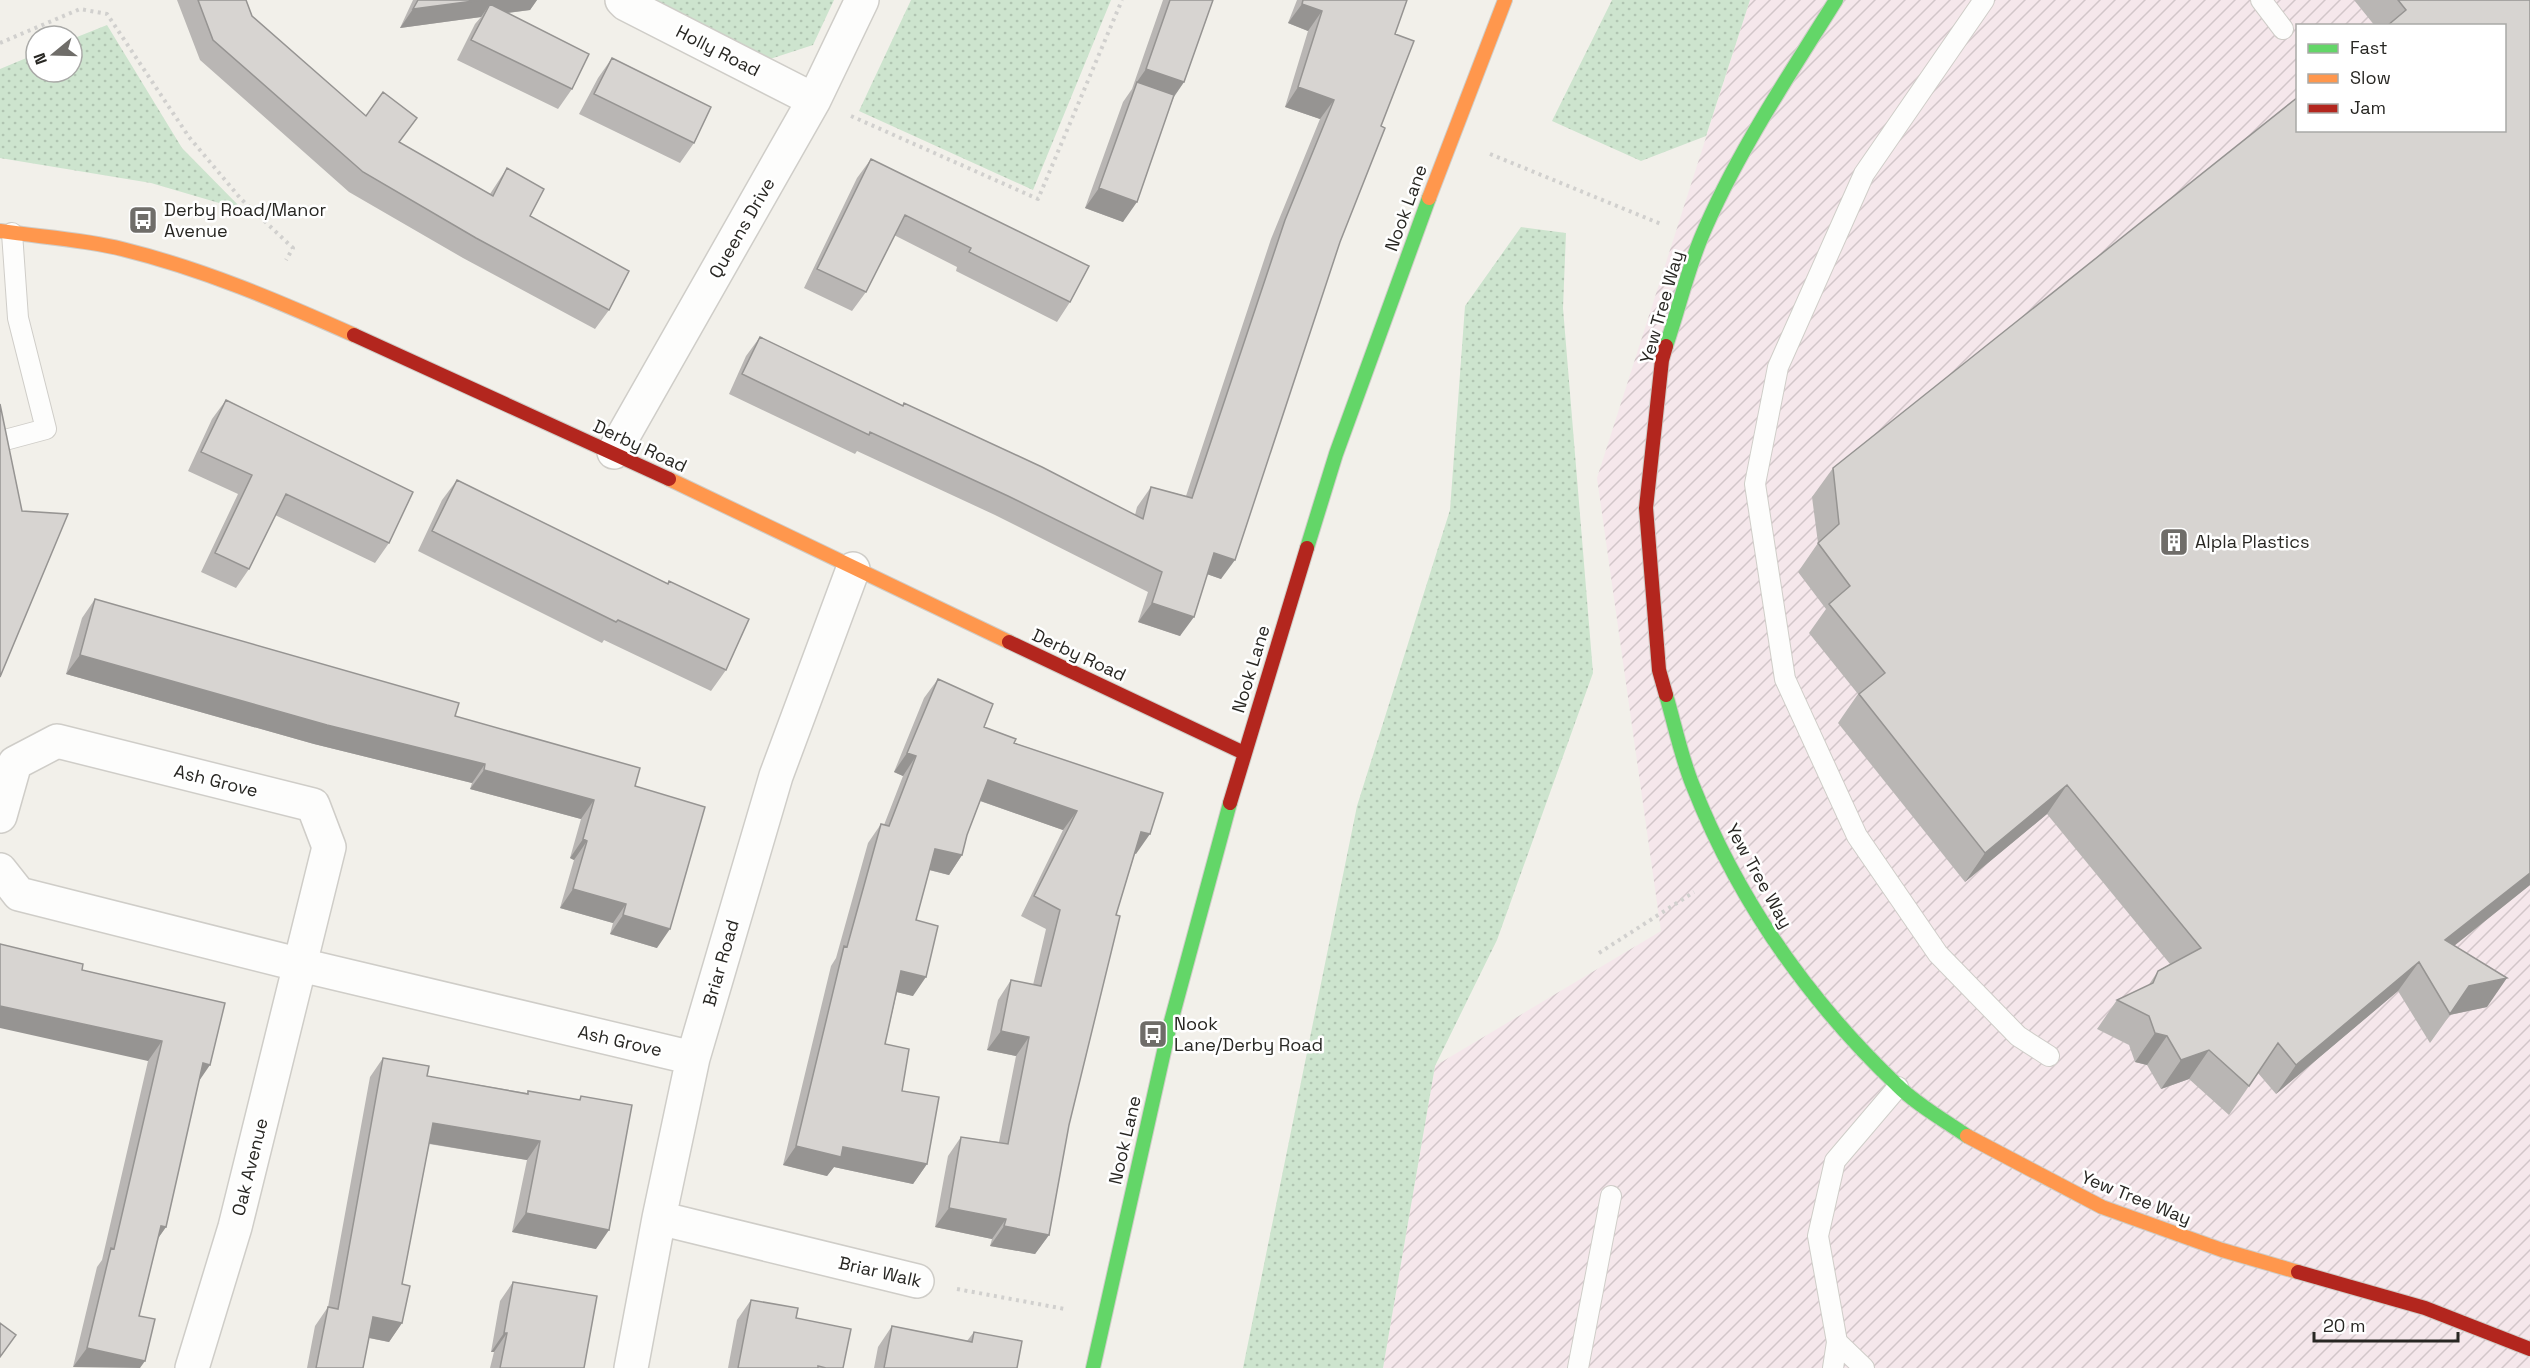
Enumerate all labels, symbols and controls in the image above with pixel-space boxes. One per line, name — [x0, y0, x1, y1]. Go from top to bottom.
street label: Holly Road — [672, 20, 764, 82]
north arrow — [24, 24, 84, 84]
legend — [2296, 24, 2506, 132]
text: Fast — [2350, 36, 2387, 59]
text: N — [29, 50, 52, 67]
text: Slow — [2350, 66, 2391, 89]
text: Jam — [2350, 96, 2386, 119]
street label: Nook Lane — [1379, 161, 1432, 254]
street label: Queens Drive — [703, 173, 780, 282]
place label: Derby Road/Manor Avenue — [164, 198, 327, 242]
bus stop icon: Derby Road/Manor Avenue — [127, 204, 159, 236]
street label: Yew Tree Way — [1634, 248, 1689, 366]
street label: Derby Road — [590, 414, 691, 477]
building icon: Alpla Plastics — [2158, 526, 2190, 558]
place label: Alpla Plastics — [2195, 530, 2309, 553]
street label: Nook Lane — [1226, 622, 1275, 715]
street label: Derby Road — [1029, 623, 1130, 686]
street label: Ash Grove — [172, 759, 260, 802]
street label: Yew Tree Way — [1721, 819, 1798, 932]
street label: Briar Road — [697, 917, 744, 1009]
place label: Nook Lane/Derby Road — [1174, 1012, 1323, 1056]
bus stop icon: Nook Lane/Derby Road — [1137, 1018, 1169, 1050]
street label: Ash Grove — [576, 1020, 664, 1061]
street label: Nook Lane — [1103, 1093, 1146, 1187]
street label: Oak Avenue — [226, 1116, 273, 1218]
street label: Yew Tree Way — [2078, 1165, 2195, 1230]
street label: Briar Walk — [836, 1251, 924, 1292]
scale bar — [2314, 1305, 2458, 1343]
text: 20 m — [2323, 1314, 2366, 1337]

